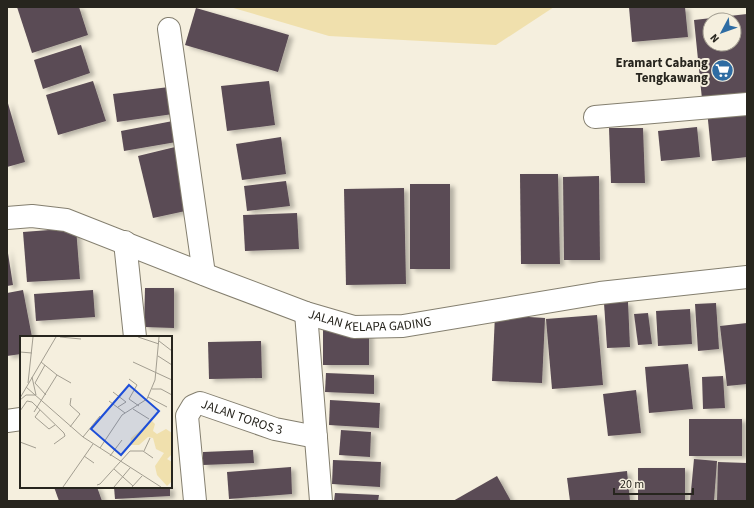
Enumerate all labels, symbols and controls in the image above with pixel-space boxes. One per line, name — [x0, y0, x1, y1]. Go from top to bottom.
north arrow — [702, 12, 742, 52]
text: N — [707, 31, 723, 46]
place label: Eramart Cabang Tengkawang — [616, 54, 708, 87]
supermarket icon: Eramart Cabang Tengkawang — [710, 57, 736, 83]
street label: JALAN KELAPA GADING — [306, 305, 433, 336]
inset map — [20, 336, 172, 488]
street label: JALAN TOROS 3 — [199, 395, 284, 439]
scale bar — [614, 470, 693, 496]
text: 20 m — [620, 476, 644, 493]

